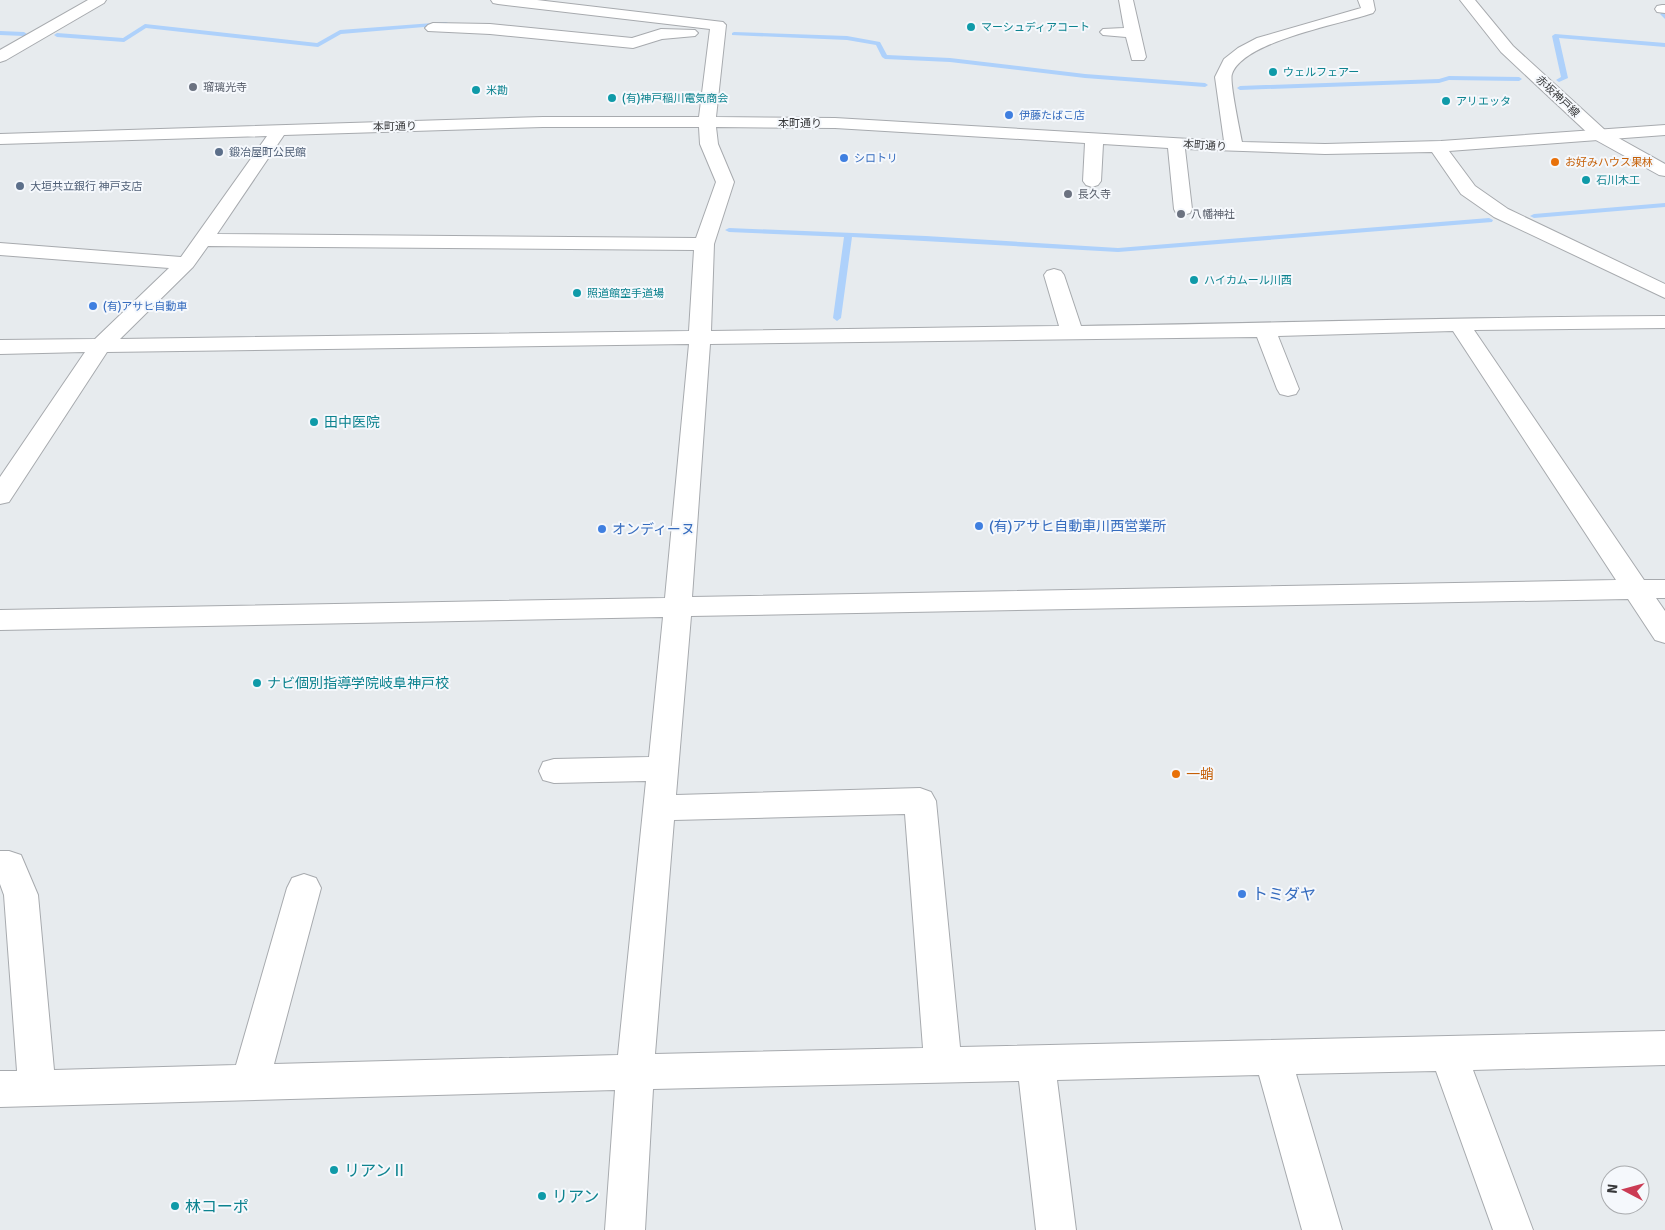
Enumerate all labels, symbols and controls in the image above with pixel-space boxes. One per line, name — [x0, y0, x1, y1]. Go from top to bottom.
marker: マーシュディアコート — [965, 21, 977, 33]
place label: マーシュディアコート — [981, 21, 1090, 34]
marker: ウェルフェアー — [1267, 66, 1279, 78]
place label: ウェルフェアー — [1283, 66, 1359, 79]
street label: 赤坂神戸線 — [1533, 73, 1582, 120]
marker: 瑠璃光寺 — [187, 81, 199, 93]
place label: 瑠璃光寺 — [203, 81, 247, 94]
marker: 米勘 — [470, 84, 482, 96]
place label: 米勘 — [486, 84, 508, 97]
marker: (有)神戸稲川電気商会 — [606, 92, 618, 104]
place label: (有)神戸稲川電気商会 — [622, 92, 728, 105]
marker: アリエッタ — [1440, 95, 1452, 107]
place label: アリエッタ — [1456, 95, 1511, 108]
marker: 伊藤たばこ店 — [1003, 109, 1015, 121]
place label: 伊藤たばこ店 — [1019, 109, 1085, 122]
street label: 本町通り — [778, 117, 822, 130]
street label: 本町通り — [373, 120, 417, 133]
street label: 本町通り — [1183, 137, 1227, 154]
marker: 鍛冶屋町公民館 — [213, 146, 225, 158]
place label: 鍛冶屋町公民館 — [229, 146, 306, 159]
marker: シロトリ — [838, 152, 850, 164]
place label: シロトリ — [854, 152, 898, 165]
marker: お好みハウス果林 — [1549, 156, 1561, 168]
place label: お好みハウス果林 — [1565, 156, 1653, 169]
marker: 石川木工 — [1580, 174, 1592, 186]
place label: 石川木工 — [1596, 174, 1640, 187]
marker: 大垣共立銀行 神戸支店 — [14, 180, 26, 192]
place label: 大垣共立銀行 神戸支店 — [30, 180, 142, 193]
marker: 長久寺 — [1062, 188, 1074, 200]
place label: 長久寺 — [1078, 188, 1111, 201]
marker: 八幡神社 — [1175, 208, 1187, 220]
place label: 八幡神社 — [1191, 208, 1235, 221]
marker: ハイカムール川西 — [1188, 274, 1200, 286]
place label: ハイカムール川西 — [1204, 274, 1292, 287]
marker: 照道館空手道場 — [571, 287, 583, 299]
place label: 照道館空手道場 — [587, 287, 664, 300]
marker: (有)アサヒ自動車 — [87, 300, 99, 312]
place label: (有)アサヒ自動車 — [103, 300, 187, 313]
place label: 田中医院 — [324, 414, 380, 431]
marker: 田中医院 — [308, 416, 320, 428]
place label: (有)アサヒ自動車川西営業所 — [989, 518, 1166, 535]
marker: (有)アサヒ自動車川西営業所 — [973, 520, 985, 532]
place label: オンディーヌ — [612, 521, 695, 538]
marker: オンディーヌ — [596, 523, 608, 535]
place label: ナビ個別指導学院岐阜神戸校 — [267, 675, 449, 692]
marker: ナビ個別指導学院岐阜神戸校 — [251, 677, 263, 689]
place label: 一蛸 — [1186, 766, 1214, 783]
marker: 一蛸 — [1170, 768, 1182, 780]
place label: トミダヤ — [1252, 885, 1316, 905]
marker: トミダヤ — [1236, 888, 1248, 900]
place label: リアンⅡ — [344, 1161, 407, 1181]
marker: リアンⅡ — [328, 1164, 340, 1176]
north arrow — [1600, 1165, 1650, 1215]
text: N — [1604, 1183, 1622, 1194]
place label: リアン — [552, 1187, 599, 1207]
marker: リアン — [536, 1190, 548, 1202]
place label: 林コーポ — [185, 1197, 249, 1217]
marker: 林コーポ — [169, 1200, 181, 1212]

